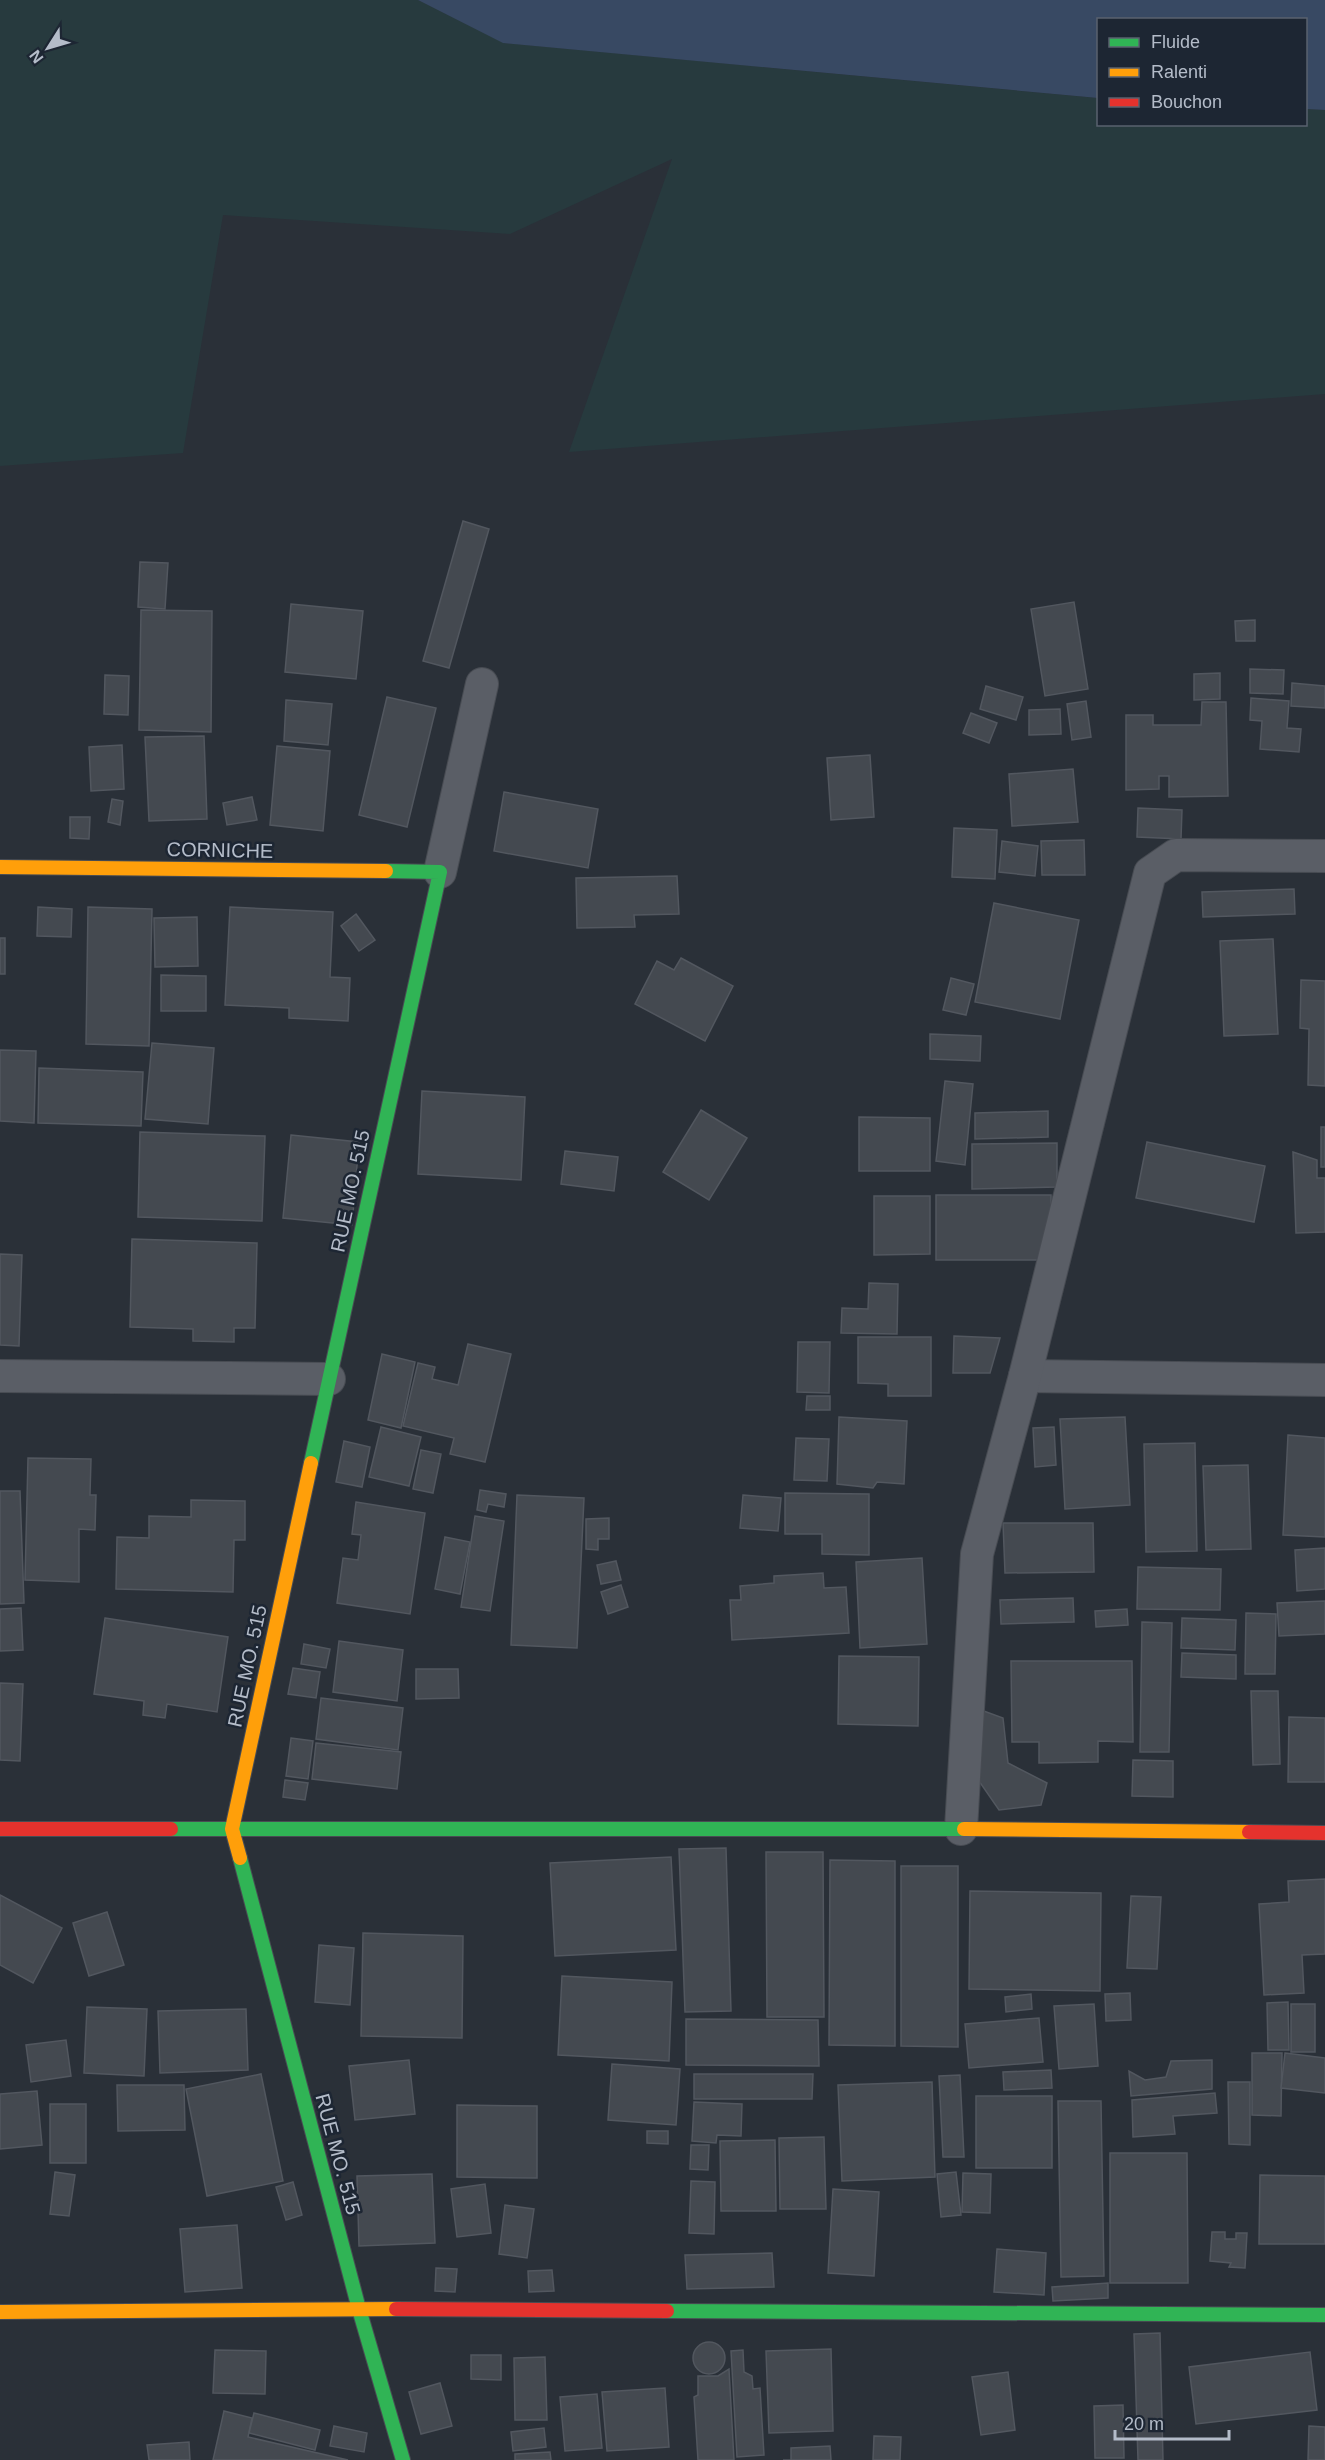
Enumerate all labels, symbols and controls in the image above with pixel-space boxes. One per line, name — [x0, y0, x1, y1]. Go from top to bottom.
north arrow — [18, 18, 78, 78]
legend — [1097, 18, 1307, 126]
text: Fluide — [1151, 32, 1200, 52]
text: N — [26, 47, 47, 66]
text: Ralenti — [1151, 62, 1207, 82]
text: Bouchon — [1151, 92, 1222, 112]
street label: CORNICHE — [166, 838, 274, 862]
street label: RUE MO. 515 — [326, 1128, 374, 1254]
street label: RUE MO. 515 — [223, 1603, 271, 1729]
street label: RUE MO. 515 — [311, 2091, 365, 2217]
scale bar — [1115, 2403, 1229, 2441]
text: 20 m — [1124, 2414, 1164, 2434]

